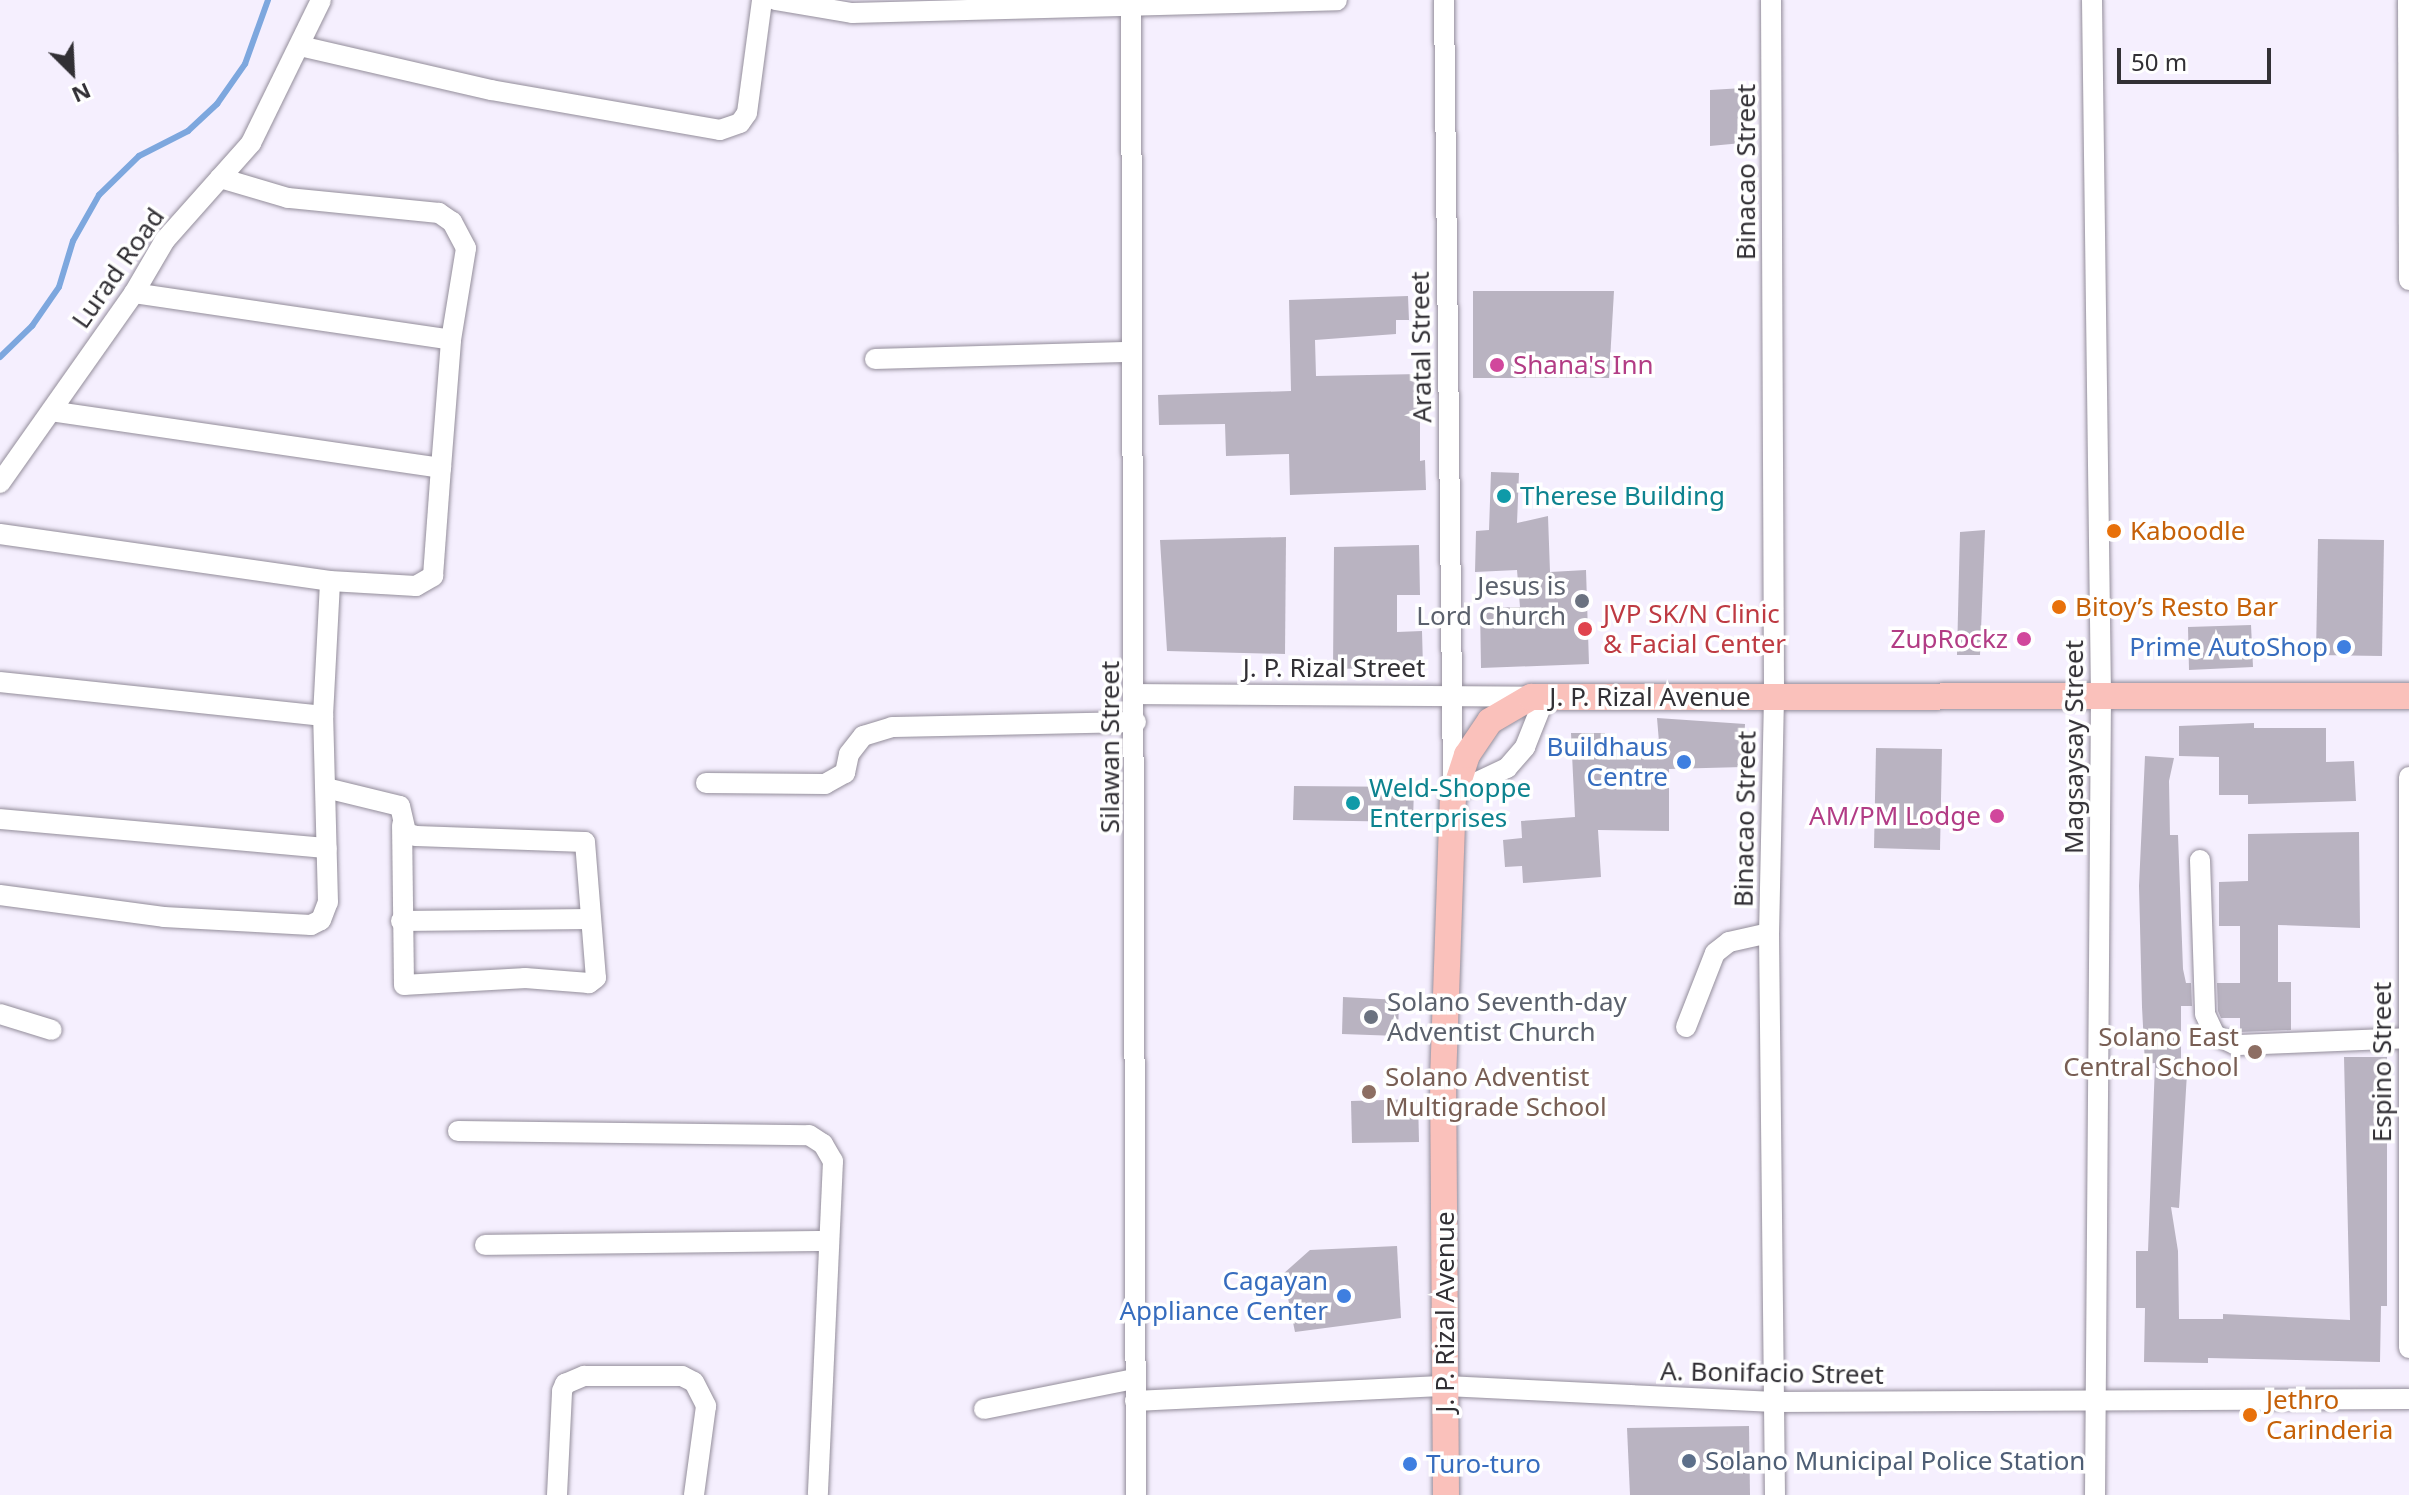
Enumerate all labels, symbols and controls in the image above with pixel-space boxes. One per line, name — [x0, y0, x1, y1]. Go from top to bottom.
north arrow — [32, 32, 112, 112]
scale bar — [2121, 32, 2275, 82]
text: 50 m — [2131, 45, 2187, 78]
text: N — [67, 77, 96, 111]
street label: Binacao Street — [1730, 84, 1762, 260]
street label: Lurad Road — [65, 202, 171, 334]
street label: Aratal Street — [1404, 271, 1438, 423]
place label: Shana's Inn — [1513, 349, 1654, 381]
marker: Shana's Inn — [1488, 356, 1506, 374]
place label: Therese Building — [1520, 480, 1725, 512]
marker: Therese Building — [1495, 487, 1513, 505]
place label: Kaboodle — [2130, 515, 2245, 547]
marker: Kaboodle — [2105, 522, 2123, 540]
place label: Jesus is Lord Church — [1416, 570, 1566, 632]
place label: Bitoy’s Resto Bar — [2075, 591, 2278, 623]
marker: Jesus is Lord Church — [1573, 592, 1591, 610]
place label: JVP SK/N Clinic & Facial Center — [1603, 598, 1786, 660]
marker: Bitoy’s Resto Bar — [2050, 598, 2068, 616]
marker: JVP SK/N Clinic & Facial Center — [1574, 618, 1596, 640]
place label: ZupRockz — [1891, 623, 2008, 655]
marker: ZupRockz — [2015, 630, 2033, 648]
place label: Prime AutoShop — [2129, 631, 2328, 663]
marker: Prime AutoShop — [2335, 638, 2353, 656]
street label: Magsaysay Street — [2058, 640, 2090, 854]
street label: J. P. Rizal Street — [1243, 652, 1425, 684]
street label: Silawan Street — [1094, 661, 1126, 833]
street label: J. P. Rizal Avenue — [1549, 681, 1751, 713]
place label: Buildhaus Centre — [1546, 731, 1668, 792]
street label: Binacao Street — [1728, 731, 1762, 907]
marker: Buildhaus Centre — [1675, 753, 1693, 771]
place label: Weld-Shoppe Enterprises — [1369, 772, 1531, 834]
marker: Weld-Shoppe Enterprises — [1344, 794, 1362, 812]
place label: AM/PM Lodge — [1809, 800, 1981, 832]
marker: AM/PM Lodge — [1988, 807, 2006, 825]
street label: Espino Street — [2366, 982, 2398, 1142]
place label: Solano Seventh-day Adventist Church — [1387, 986, 1627, 1048]
marker: Solano Seventh-day Adventist Church — [1362, 1008, 1380, 1026]
place label: Solano East Central School — [2063, 1021, 2239, 1082]
marker: Solano East Central School — [2246, 1043, 2264, 1061]
place label: Solano Adventist Multigrade School — [1385, 1061, 1607, 1122]
marker: Solano Adventist Multigrade School — [1360, 1083, 1378, 1101]
street label: J. P. Rizal Avenue — [1429, 1211, 1461, 1413]
place label: Cagayan Appliance Center — [1119, 1265, 1328, 1326]
marker: Cagayan Appliance Center — [1335, 1287, 1353, 1305]
street label: A. Bonifacio Street — [1660, 1355, 1884, 1391]
place label: Jethro Carinderia — [2266, 1384, 2393, 1446]
marker: Jethro Carinderia — [2241, 1406, 2259, 1424]
place label: Solano Municipal Police Station — [1705, 1445, 2085, 1477]
place label: Turo-turo — [1426, 1448, 1541, 1480]
marker: Solano Municipal Police Station — [1680, 1452, 1698, 1470]
marker: Turo-turo — [1401, 1455, 1419, 1473]

